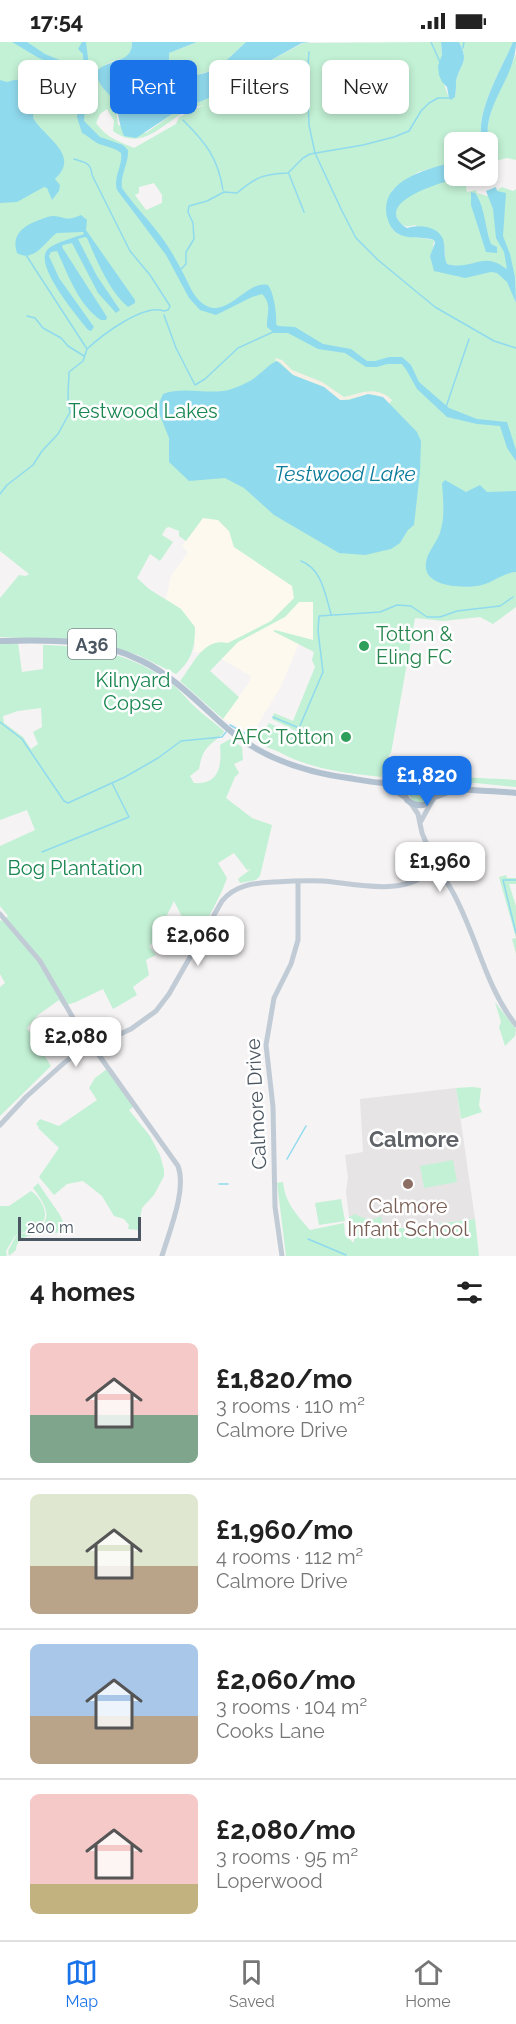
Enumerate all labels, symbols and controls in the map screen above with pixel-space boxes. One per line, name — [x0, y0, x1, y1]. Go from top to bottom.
text: 17:54 — [30, 8, 83, 34]
chip: Buy — [18, 60, 98, 114]
chip: Rent — [110, 60, 197, 114]
chip: Filters — [209, 60, 310, 114]
chip: New — [322, 60, 409, 114]
map controls — [444, 132, 498, 186]
button: layers — [444, 132, 498, 186]
park label: Testwood Lakes — [68, 399, 218, 423]
water label: Testwood Lake — [274, 461, 416, 486]
place label: Totton & Eling FC — [376, 622, 454, 669]
road number: A36 — [68, 629, 116, 659]
marker: Totton & Eling FC — [357, 639, 371, 653]
park label: Kilnyard Copse — [96, 668, 170, 715]
place label: AFC Totton — [232, 725, 334, 749]
marker: AFC Totton — [339, 730, 353, 744]
pin: £1,820 — [378, 756, 476, 807]
text: £1,820 — [396, 763, 458, 787]
pin: £1,960 — [391, 842, 489, 893]
text: £1,960 — [409, 849, 471, 873]
park label: Bog Plantation — [7, 856, 143, 880]
pin: £2,060 — [149, 916, 247, 967]
text: £2,060 — [166, 923, 230, 947]
pin: £2,080 — [27, 1017, 125, 1068]
text: £2,080 — [44, 1024, 108, 1048]
street label: Calmore Drive — [241, 1037, 271, 1170]
district label: Calmore — [369, 1126, 459, 1152]
marker: Calmore Infant School — [401, 1177, 415, 1191]
place label: Calmore Infant School — [347, 1194, 469, 1241]
scale bar — [18, 1214, 141, 1242]
text: 200 m — [27, 1218, 74, 1237]
icon: filters — [453, 1276, 486, 1309]
text: 4 homes — [30, 1277, 135, 1307]
text: £1,820/mo — [216, 1364, 352, 1394]
icon: home — [78, 1367, 150, 1439]
text: 3 rooms · 110 m² — [216, 1394, 365, 1418]
text: Calmore Drive — [216, 1418, 348, 1442]
text: £1,960/mo — [216, 1515, 353, 1545]
icon: home — [78, 1518, 150, 1590]
text: 4 rooms · 112 m² — [216, 1545, 363, 1569]
text: Calmore Drive — [216, 1569, 348, 1593]
text: £2,060/mo — [216, 1665, 356, 1695]
icon: home — [78, 1668, 150, 1740]
text: 3 rooms · 104 m² — [216, 1695, 367, 1719]
text: Cooks Lane — [216, 1719, 325, 1743]
text: £2,080/mo — [216, 1815, 356, 1845]
icon: home — [78, 1818, 150, 1890]
text: 3 rooms · 95 m² — [216, 1845, 358, 1869]
text: Loperwood — [216, 1869, 323, 1893]
tab: Map — [65, 1956, 98, 2011]
tab: Saved — [229, 1956, 275, 2011]
tab: Home — [405, 1956, 451, 2011]

